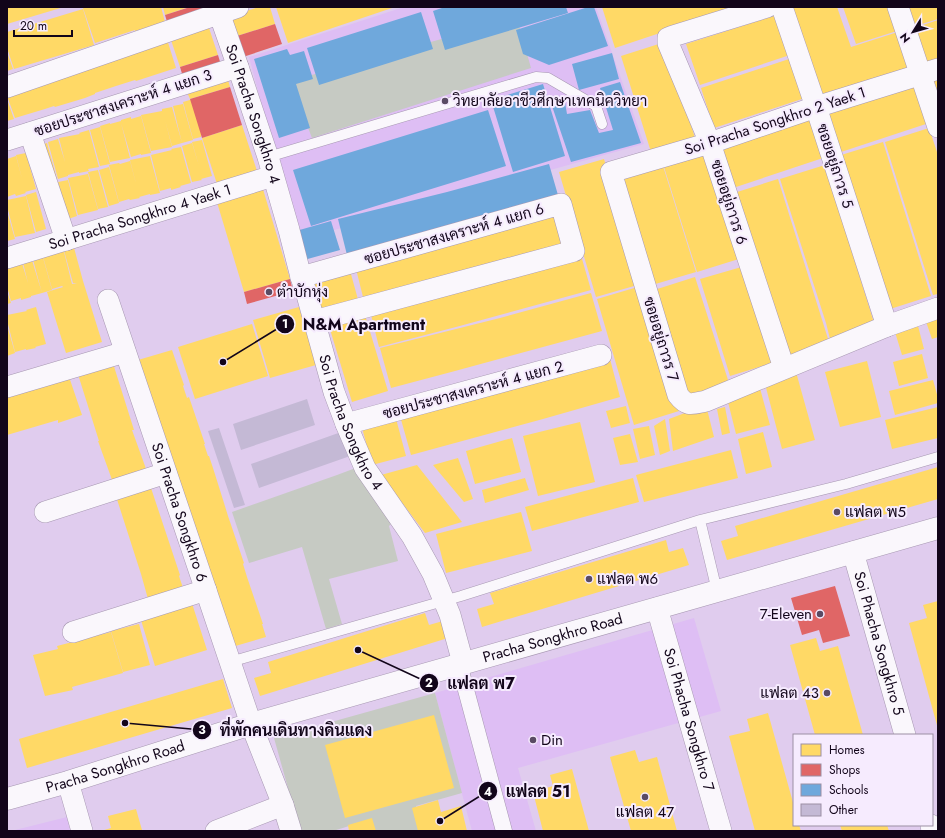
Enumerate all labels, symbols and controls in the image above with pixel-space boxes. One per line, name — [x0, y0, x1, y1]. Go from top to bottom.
scale bar — [14, 12, 72, 38]
north arrow — [893, 12, 933, 52]
text: 20 m — [20, 17, 47, 35]
text: N — [896, 30, 914, 46]
street label: Soi Pracha Songkhro 4 — [220, 41, 286, 187]
street label: ซอยประชาสงเคราะห์ 4 แยก 3 — [31, 64, 215, 142]
street label: Soi Pracha Songkhro 2 Yaek 1 — [681, 81, 869, 161]
place label: วิทยาลัยอาชีวศึกษาเทคนิควิทยา — [453, 90, 647, 112]
marker: วิทยาลัยอาชีวศึกษาเทคนิควิทยา — [440, 96, 450, 106]
street label: ซอยอยู่ถาวร 5 — [811, 121, 859, 211]
street label: ซอยอยู่ถาวร 6 — [705, 157, 753, 247]
street label: Soi Pracha Songkhro 4 Yaek 1 — [46, 179, 234, 256]
street label: ซอยประชาสงเคราะห์ 4 แยก 6 — [361, 198, 547, 270]
place label: ตำบักหุ่ง — [277, 281, 328, 303]
marker: ตำบักหุ่ง — [264, 287, 274, 297]
street label: ซอยอยู่ถาวร 7 — [638, 294, 684, 384]
callout: N&M Apartment — [275, 310, 433, 338]
text: N&M Apartment — [303, 313, 426, 336]
text: 1 — [282, 315, 288, 333]
street label: Soi Pracha Songkhro 4 — [313, 352, 389, 495]
street label: ซอยประชาสงเคราะห์ 4 แยก 2 — [380, 355, 566, 425]
street label: Soi Pracha Songkhro 6 — [146, 440, 213, 585]
place label: แฟลต พ5 — [845, 501, 906, 523]
marker: แฟลต พ5 — [832, 507, 842, 517]
place label: แฟลต พ6 — [597, 568, 658, 590]
street label: Soi Phacha Songkhro 5 — [848, 569, 910, 718]
marker: แฟลต พ6 — [584, 574, 594, 584]
place label: 7-Eleven — [760, 603, 812, 625]
street label: Pracha Songkhro Road — [480, 608, 625, 668]
marker: 7-Eleven — [815, 609, 825, 619]
street label: Soi Phacha Songkhro 7 — [658, 645, 720, 794]
callout: แฟลต พ7 — [419, 669, 523, 697]
text: แฟลต พ7 — [447, 672, 515, 695]
text: 2 — [425, 674, 433, 692]
place label: แฟลต 43 — [760, 682, 819, 704]
marker: แฟลต 43 — [822, 688, 832, 698]
callout: ที่พักคนเดินทางดินแดง — [192, 716, 380, 744]
text: ที่พักคนเดินทางดินแดง — [220, 716, 372, 742]
text: 3 — [198, 721, 206, 739]
place label: Din — [541, 729, 563, 751]
legend — [793, 734, 933, 826]
street label: Pracha Songkhro Road — [43, 735, 188, 799]
marker: Din — [528, 735, 538, 745]
text: Homes — [829, 741, 865, 759]
text: Shops — [829, 761, 860, 779]
callout: แฟลต 51 — [478, 777, 578, 805]
text: แฟลต 51 — [506, 780, 570, 803]
text: Schools — [829, 781, 868, 799]
text: 4 — [484, 783, 492, 801]
marker: แฟลต 47 — [640, 792, 650, 802]
place label: แฟลต 47 — [616, 801, 674, 823]
text: Other — [829, 801, 859, 819]

